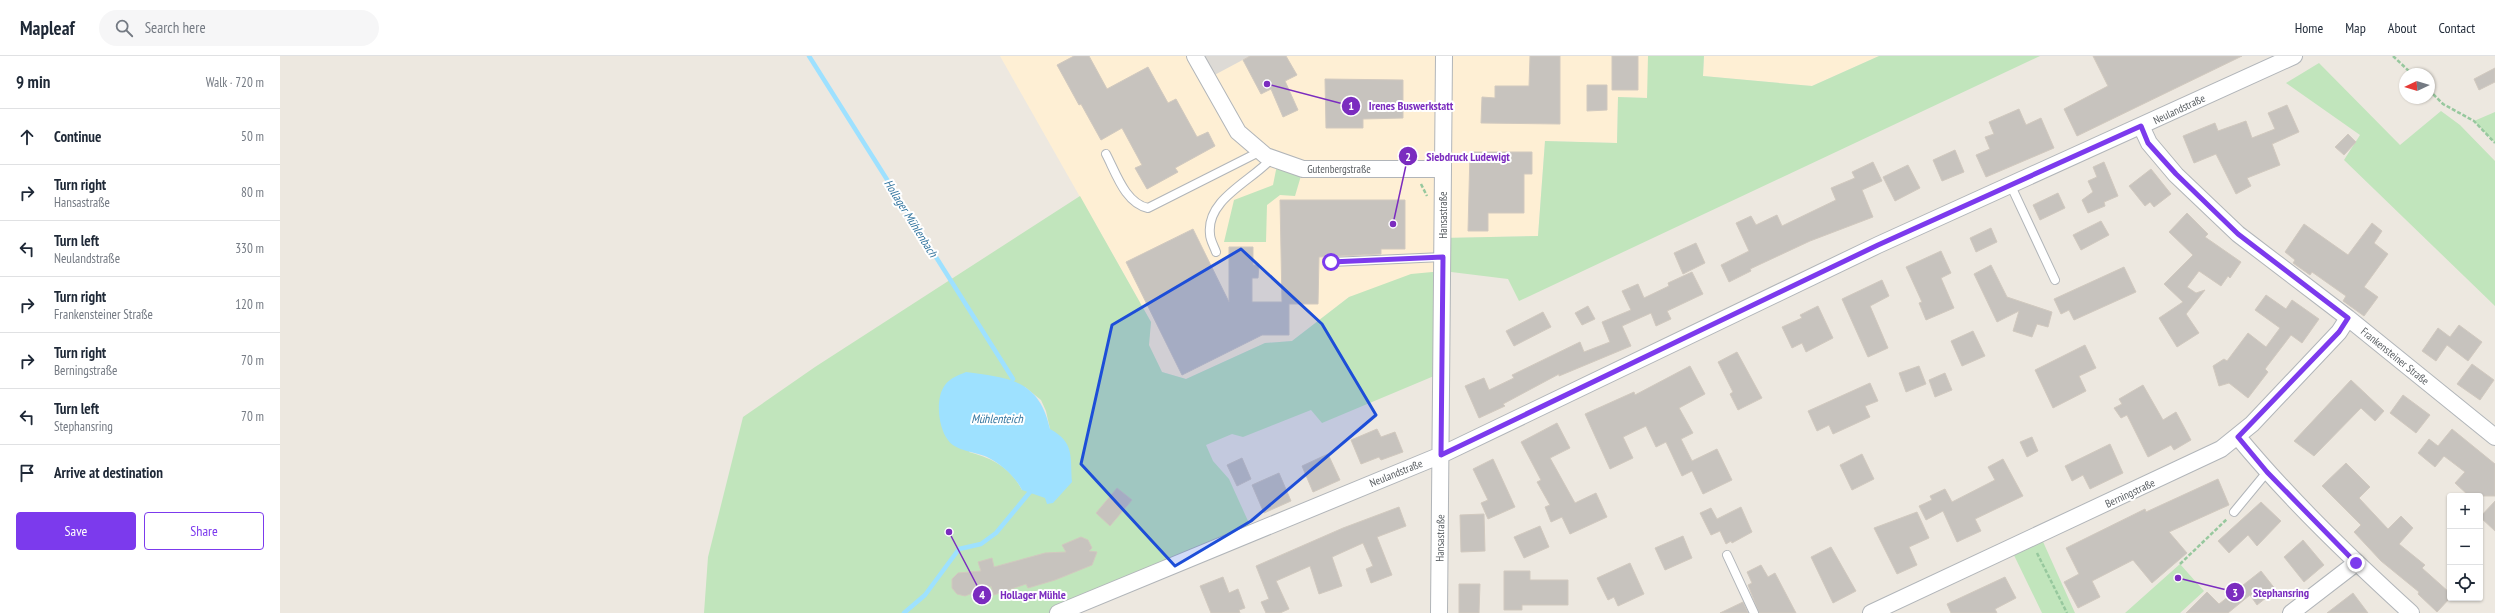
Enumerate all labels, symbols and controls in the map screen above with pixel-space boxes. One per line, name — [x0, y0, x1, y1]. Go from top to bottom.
search box — [99, 10, 379, 46]
text: Mapleaf — [20, 16, 75, 40]
icon: search — [113, 17, 135, 39]
text: Search here — [145, 18, 206, 37]
text: Home — [2295, 19, 2323, 37]
text: Map — [2345, 19, 2366, 37]
text: About — [2388, 19, 2417, 37]
text: Contact — [2439, 19, 2475, 37]
north arrow — [2399, 68, 2435, 104]
text: 9 min — [16, 71, 50, 93]
text: Walk · 720 m — [206, 74, 264, 91]
street label: Neulandstraße — [2151, 91, 2208, 127]
callout: Irenes Buswerkstatt — [1341, 94, 1461, 118]
text: 1 — [1348, 98, 1354, 113]
text: Irenes Buswerkstatt — [1369, 98, 1454, 113]
icon: ahead — [16, 126, 38, 148]
text: Continue — [54, 127, 101, 146]
text: 50 m — [241, 128, 264, 145]
callout: Siebdruck Ludewigt — [1398, 144, 1518, 168]
text: 2 — [1405, 149, 1411, 164]
text: Siebdruck Ludewigt — [1426, 149, 1510, 164]
street label: Gutenbergstraße — [1307, 162, 1371, 176]
text: Turn right — [54, 175, 106, 194]
water label: Hollager Mühlenbach — [881, 176, 941, 260]
icon: right — [16, 182, 38, 204]
text: 80 m — [241, 184, 264, 201]
street label: Hansastraße — [1436, 191, 1450, 239]
text: Hansastraße — [54, 194, 110, 211]
text: Turn left — [54, 231, 99, 250]
icon: left — [16, 238, 38, 260]
text: 330 m — [235, 240, 264, 257]
text: Neulandstraße — [54, 250, 120, 267]
route start — [1322, 253, 1340, 271]
text: Turn right — [54, 287, 106, 306]
icon: right — [16, 294, 38, 316]
text: 120 m — [235, 296, 264, 313]
text: Frankensteiner Straße — [54, 306, 153, 323]
street label: Frankensteiner Straße — [2358, 324, 2432, 388]
text: Turn right — [54, 343, 106, 362]
icon: right — [16, 350, 38, 372]
text: 70 m — [241, 352, 264, 369]
text: Berningstraße — [54, 362, 117, 379]
text: Turn left — [54, 399, 99, 418]
icon: left — [16, 406, 38, 428]
text: 70 m — [241, 408, 264, 425]
water label: Mühlenteich — [971, 411, 1023, 426]
text: Stephansring — [54, 418, 113, 435]
street label: Neulandstraße — [1367, 456, 1425, 490]
icon: arrive — [16, 462, 38, 484]
text: Arrive at destination — [54, 463, 163, 482]
street label: Berningstraße — [2103, 475, 2158, 511]
map controls — [2447, 493, 2483, 601]
button: + — [2447, 493, 2483, 529]
button: Save — [16, 512, 136, 550]
button: Share — [144, 512, 264, 550]
street label: Hansastraße — [1433, 514, 1447, 562]
button: − — [2447, 529, 2483, 565]
route end — [2347, 554, 2365, 572]
button: locate — [2447, 565, 2483, 601]
callout: Stephansring — [2225, 580, 2317, 604]
callout: Hollager Mühle — [972, 583, 1074, 607]
text: 3 — [2232, 585, 2238, 600]
text: Stephansring — [2253, 585, 2309, 600]
text: 4 — [979, 587, 985, 602]
text: Hollager Mühle — [1000, 587, 1066, 602]

